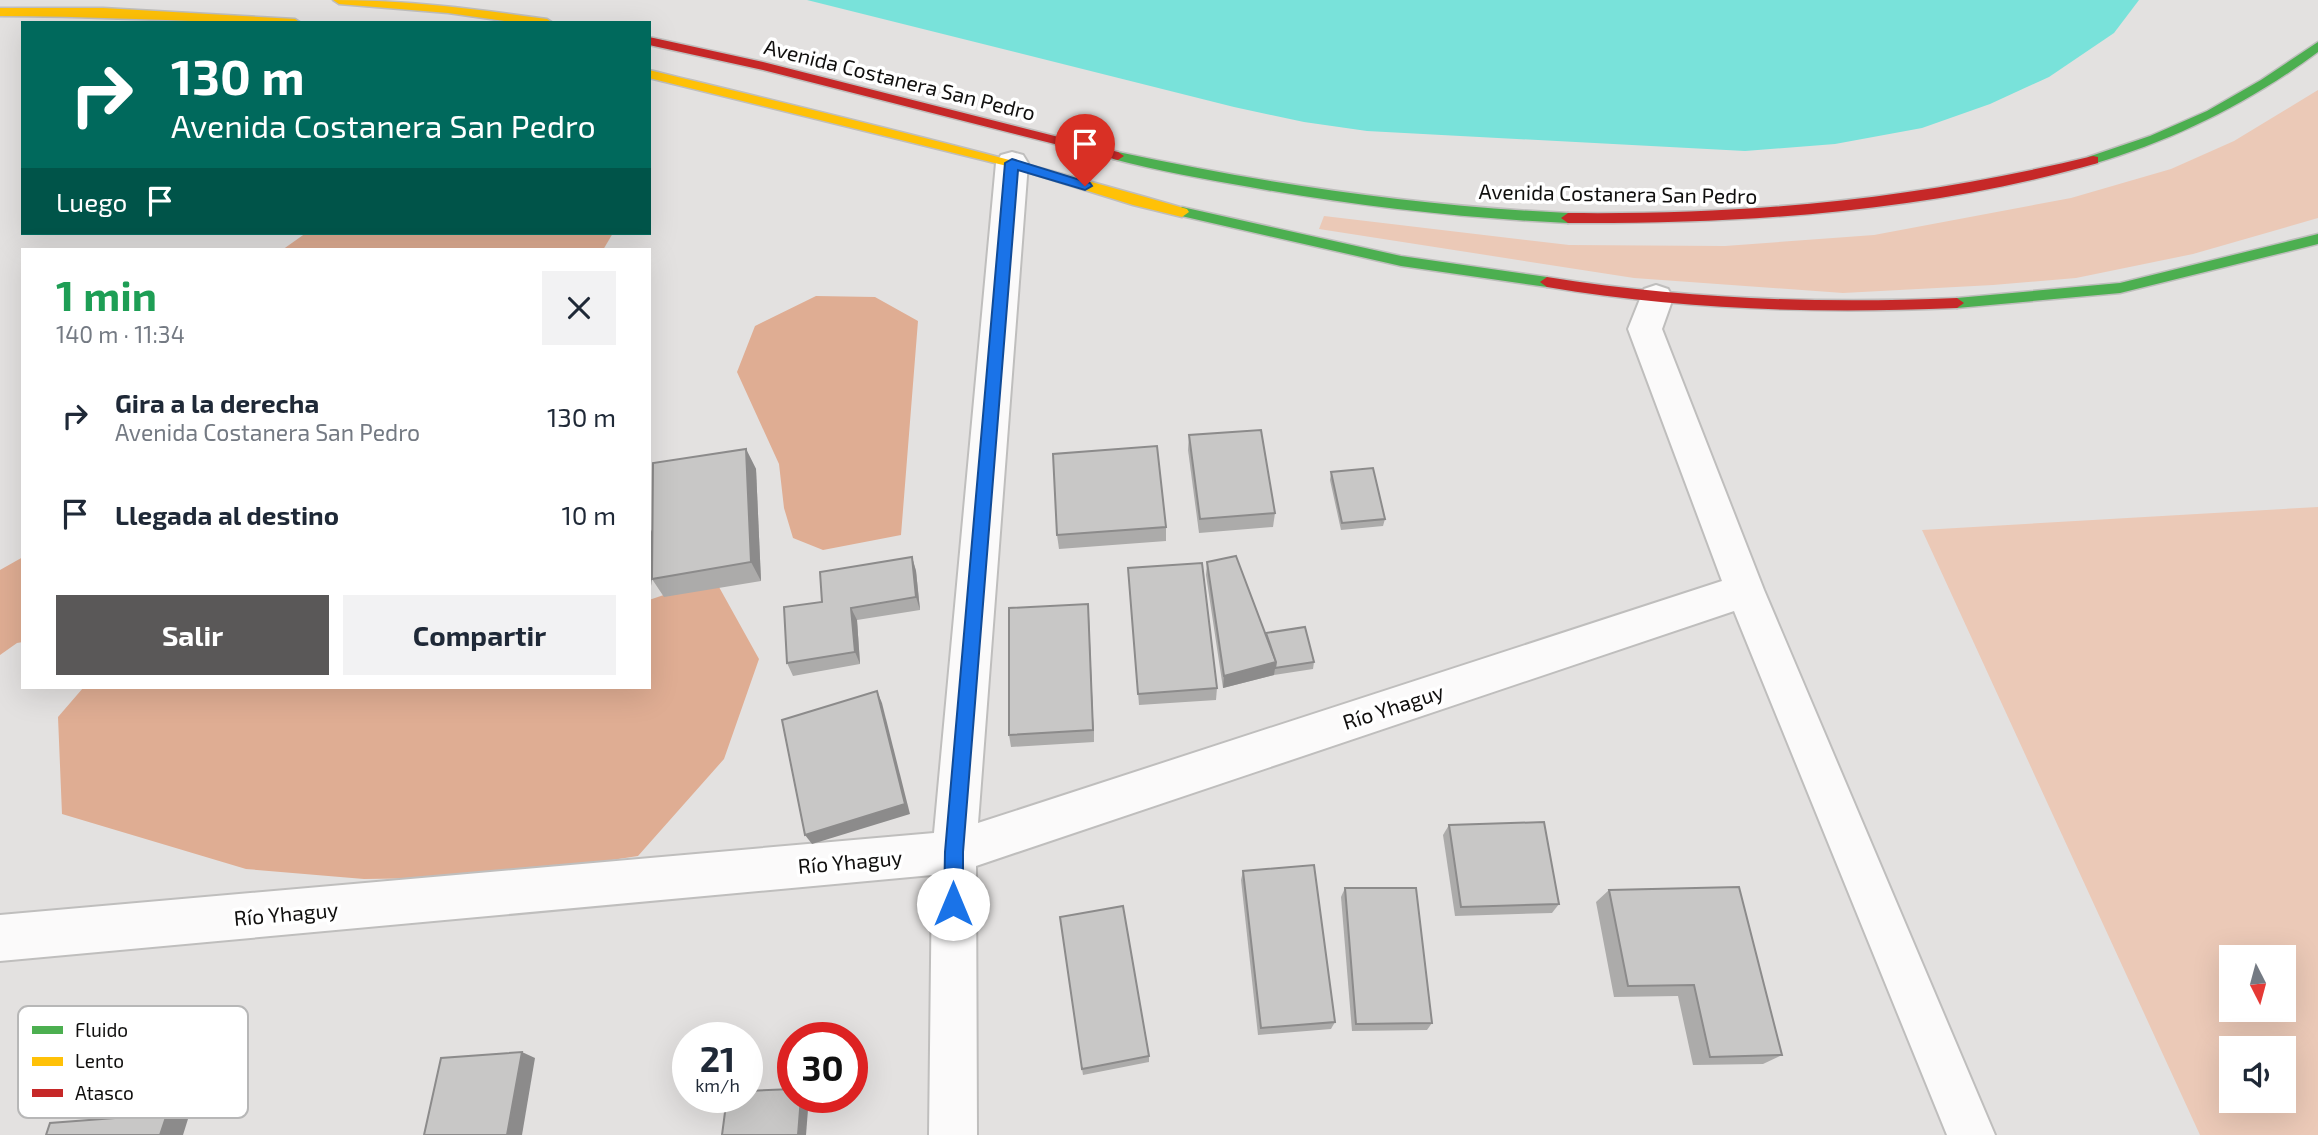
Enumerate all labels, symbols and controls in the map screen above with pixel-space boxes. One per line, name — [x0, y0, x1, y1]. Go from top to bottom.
street label: Avenida Costanera San Pedro — [762, 33, 1038, 125]
text: 130 m — [171, 46, 305, 105]
icon: right — [56, 49, 147, 140]
text: Avenida Costanera San Pedro — [171, 106, 596, 144]
pin — [1055, 114, 1115, 186]
icon: arrive — [1066, 125, 1104, 163]
street label: Avenida Costanera San Pedro — [1478, 178, 1758, 208]
icon: arrive — [141, 182, 179, 220]
text: Luego — [56, 186, 127, 217]
text: 1 min — [56, 269, 157, 319]
button: close — [542, 271, 616, 345]
text: 140 m · 11:34 — [56, 320, 185, 348]
text: Gira a la derecha — [115, 387, 319, 418]
icon: right — [56, 397, 94, 435]
text: 130 m — [547, 401, 616, 432]
text: Avenida Costanera San Pedro — [115, 418, 420, 446]
icon: arrive — [56, 495, 94, 533]
text: Llegada al destino — [115, 499, 339, 530]
text: 10 m — [561, 499, 616, 530]
button: Salir — [56, 595, 329, 675]
button: Compartir — [343, 595, 616, 675]
street label: Río Yhaguy — [1339, 678, 1447, 734]
street label: Río Yhaguy — [797, 844, 903, 878]
position arrow — [916, 867, 990, 941]
street label: Río Yhaguy — [233, 896, 339, 930]
north arrow — [2219, 945, 2296, 1022]
map controls — [2219, 945, 2296, 1113]
legend — [18, 1006, 248, 1118]
text: Fluido — [75, 1018, 128, 1041]
speed limit sign: 30 — [777, 1022, 868, 1113]
button: sound — [2219, 1036, 2296, 1113]
text: 21 — [700, 1037, 735, 1079]
text: Lento — [75, 1049, 124, 1072]
text: km/h — [695, 1074, 740, 1096]
text: Atasco — [75, 1081, 134, 1104]

